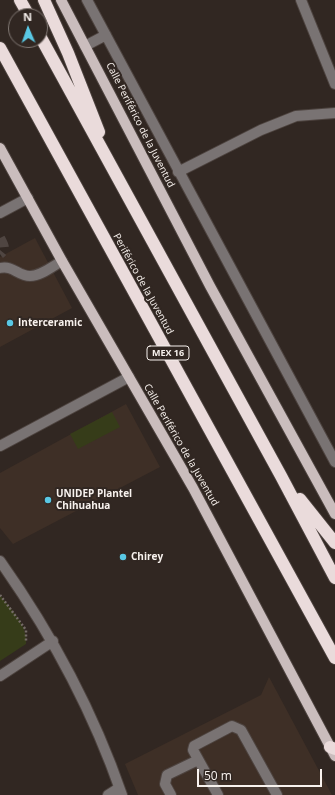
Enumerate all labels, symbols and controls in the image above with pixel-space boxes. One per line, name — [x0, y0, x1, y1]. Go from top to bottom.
north arrow — [8, 8, 48, 48]
text: N — [23, 9, 32, 24]
street label: Calle Periférico de la Juventud — [103, 60, 177, 190]
street label: Periférico de la Juventud — [110, 231, 176, 337]
place label: Interceramic — [18, 317, 82, 329]
marker: Interceramic — [5, 318, 15, 328]
road number: MEX 16 — [147, 346, 189, 360]
street label: Calle Periférico de la Juventud — [141, 382, 221, 508]
place label: UNIDEP Plantel Chihuahua — [56, 488, 132, 512]
marker: UNIDEP Plantel Chihuahua — [43, 495, 53, 505]
place label: Chirey — [131, 551, 163, 563]
marker: Chirey — [118, 552, 128, 562]
scale bar — [199, 761, 324, 787]
text: 50 m — [204, 767, 232, 784]

